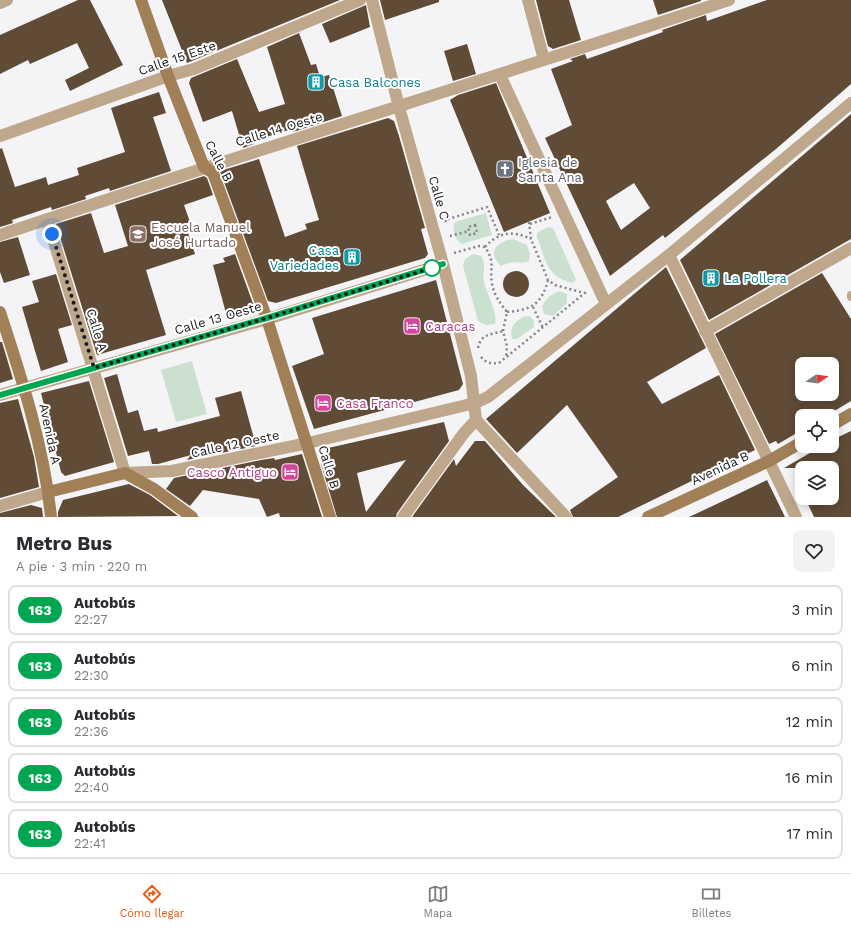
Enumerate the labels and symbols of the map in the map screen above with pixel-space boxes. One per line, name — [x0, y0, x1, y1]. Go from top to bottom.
street label: Calle 15 Este — [136, 38, 218, 78]
building icon: Casa Balcones — [306, 72, 326, 92]
place label: Casa Balcones — [329, 75, 421, 90]
street label: Calle 14 Oeste — [234, 109, 324, 149]
street label: Calle B — [202, 138, 236, 184]
place label: Iglesia de Santa Ana — [518, 155, 583, 185]
church icon: Iglesia de Santa Ana — [495, 159, 515, 179]
street label: Calle C — [426, 174, 452, 222]
place label: Escuela Manuel José Hurtado — [151, 220, 250, 250]
your location — [42, 224, 62, 244]
school or university icon: Escuela Manuel José Hurtado — [128, 224, 148, 244]
place label: Casa Variedades — [270, 243, 340, 273]
building icon: Casa Variedades — [342, 247, 362, 267]
unlabelled marker — [423, 259, 441, 277]
building icon: La Pollera — [701, 268, 721, 288]
place label: La Pollera — [724, 271, 787, 286]
street label: Calle 13 Oeste — [173, 298, 263, 338]
street label: Calle A — [83, 307, 111, 354]
hotel icon: Caracas — [402, 316, 422, 336]
place label: Caracas — [425, 319, 475, 334]
north arrow — [795, 357, 839, 401]
hotel icon: Casa Franco — [313, 393, 333, 413]
place label: Casa Franco — [336, 396, 414, 411]
street label: Avenida A — [36, 402, 64, 466]
street label: Calle 12 Oeste — [189, 427, 281, 461]
street label: Calle B — [315, 443, 343, 491]
street label: Avenida B — [689, 448, 751, 488]
hotel icon: Casco Antiguo — [280, 462, 300, 482]
place label: Casco Antiguo — [187, 465, 277, 480]

